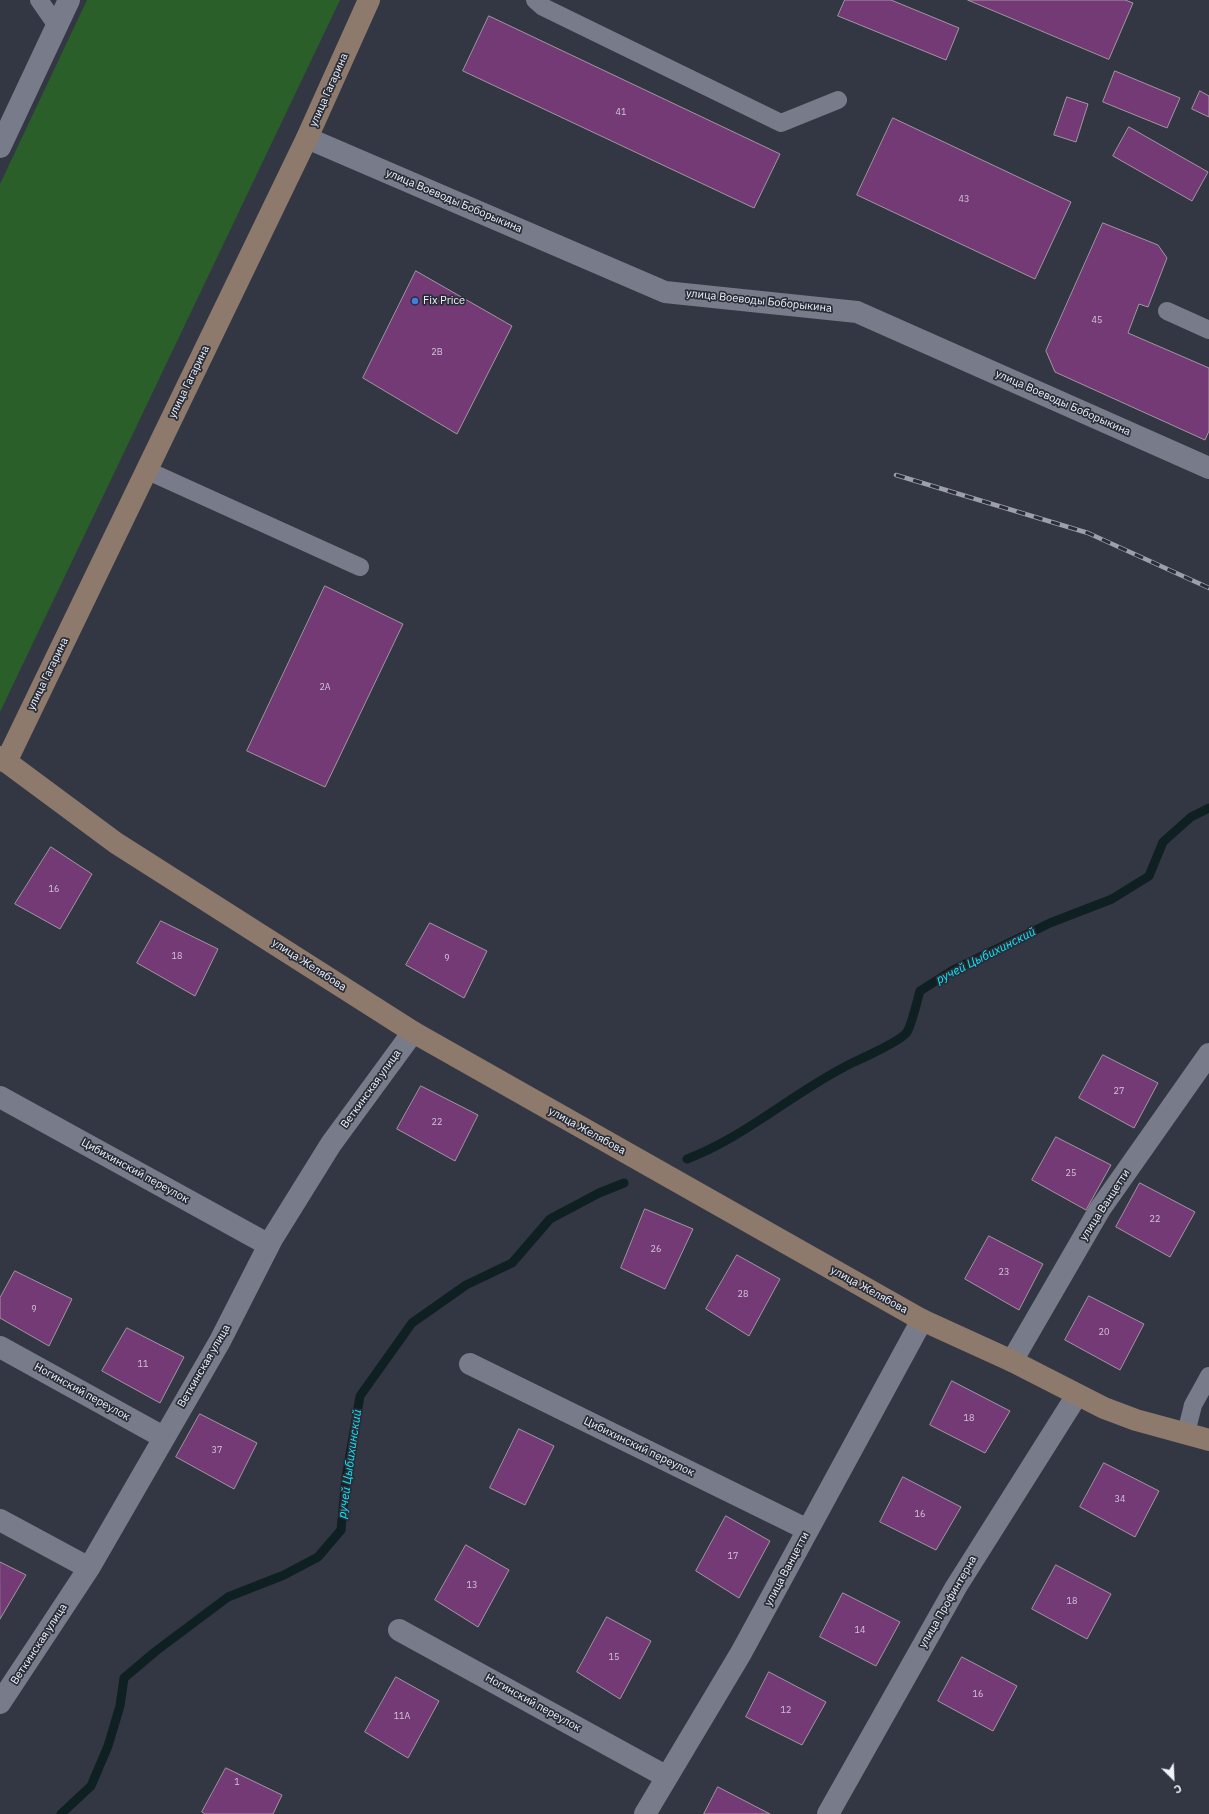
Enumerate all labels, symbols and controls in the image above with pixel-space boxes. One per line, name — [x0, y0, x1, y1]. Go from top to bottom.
street label: улица Гагарина — [307, 51, 351, 129]
house number: 41 — [616, 107, 626, 117]
street label: улица Воеводы Боборыкина — [384, 166, 524, 236]
house number: 43 — [959, 194, 969, 204]
street label: улица Воеводы Боборыкина — [685, 287, 833, 315]
place label: Fix Price — [423, 294, 465, 308]
marker: Fix Price — [410, 296, 420, 306]
house number: 45 — [1092, 315, 1102, 325]
street label: улица Гагарина — [166, 344, 212, 420]
house number: 2В — [431, 347, 443, 357]
street label: улица Воеводы Боборыкина — [993, 367, 1133, 439]
street label: улица Гагарина — [25, 636, 71, 712]
house number: 2А — [319, 682, 331, 692]
house number: 16 — [49, 884, 59, 894]
water label: ручей Цыбихинский — [934, 925, 1038, 987]
street label: улица Желябова — [269, 936, 349, 994]
house number: 18 — [172, 951, 182, 961]
house number: 9 — [444, 953, 450, 963]
street label: Веткинская улица — [338, 1047, 404, 1131]
house number: 27 — [1114, 1086, 1124, 1096]
street label: улица Желябова — [546, 1104, 628, 1158]
house number: 22 — [432, 1117, 442, 1127]
street label: Цибихинский переулок — [79, 1136, 191, 1206]
street label: улица Ванцетти — [1077, 1167, 1133, 1243]
house number: 25 — [1066, 1168, 1076, 1178]
house number: 22 — [1150, 1214, 1160, 1224]
house number: 26 — [651, 1244, 661, 1254]
street label: улица Желябова — [828, 1263, 910, 1317]
house number: 23 — [999, 1267, 1009, 1277]
house number: 28 — [738, 1289, 748, 1299]
house number: 9 — [31, 1304, 37, 1314]
street label: Веткинская улица — [175, 1322, 233, 1410]
house number: 20 — [1099, 1327, 1109, 1337]
house number: 11 — [138, 1359, 148, 1369]
street label: Ногинский переулок — [32, 1360, 132, 1424]
water label: ручей Цыбихинский — [335, 1409, 365, 1519]
house number: 18 — [964, 1413, 974, 1423]
street label: Цибихинский переулок — [582, 1414, 696, 1480]
house number: 37 — [212, 1445, 222, 1455]
house number: 34 — [1115, 1494, 1125, 1504]
house number: 16 — [915, 1509, 925, 1519]
street label: улица Ванцетти — [762, 1530, 812, 1608]
house number: 17 — [728, 1551, 738, 1561]
street label: улица Профинтерна — [916, 1554, 980, 1650]
house number: 13 — [467, 1580, 477, 1590]
house number: 18 — [1067, 1596, 1077, 1606]
street label: Веткинская улица — [8, 1601, 70, 1687]
house number: 14 — [855, 1625, 865, 1635]
house number: 15 — [609, 1652, 619, 1662]
street label: Ногинский переулок — [483, 1671, 583, 1735]
house number: 16 — [973, 1689, 983, 1699]
house number: 12 — [781, 1705, 791, 1715]
house number: 11А — [394, 1711, 410, 1721]
north arrow — [1153, 1758, 1193, 1798]
house number: 1 — [234, 1777, 240, 1787]
text: С — [1172, 1781, 1184, 1797]

